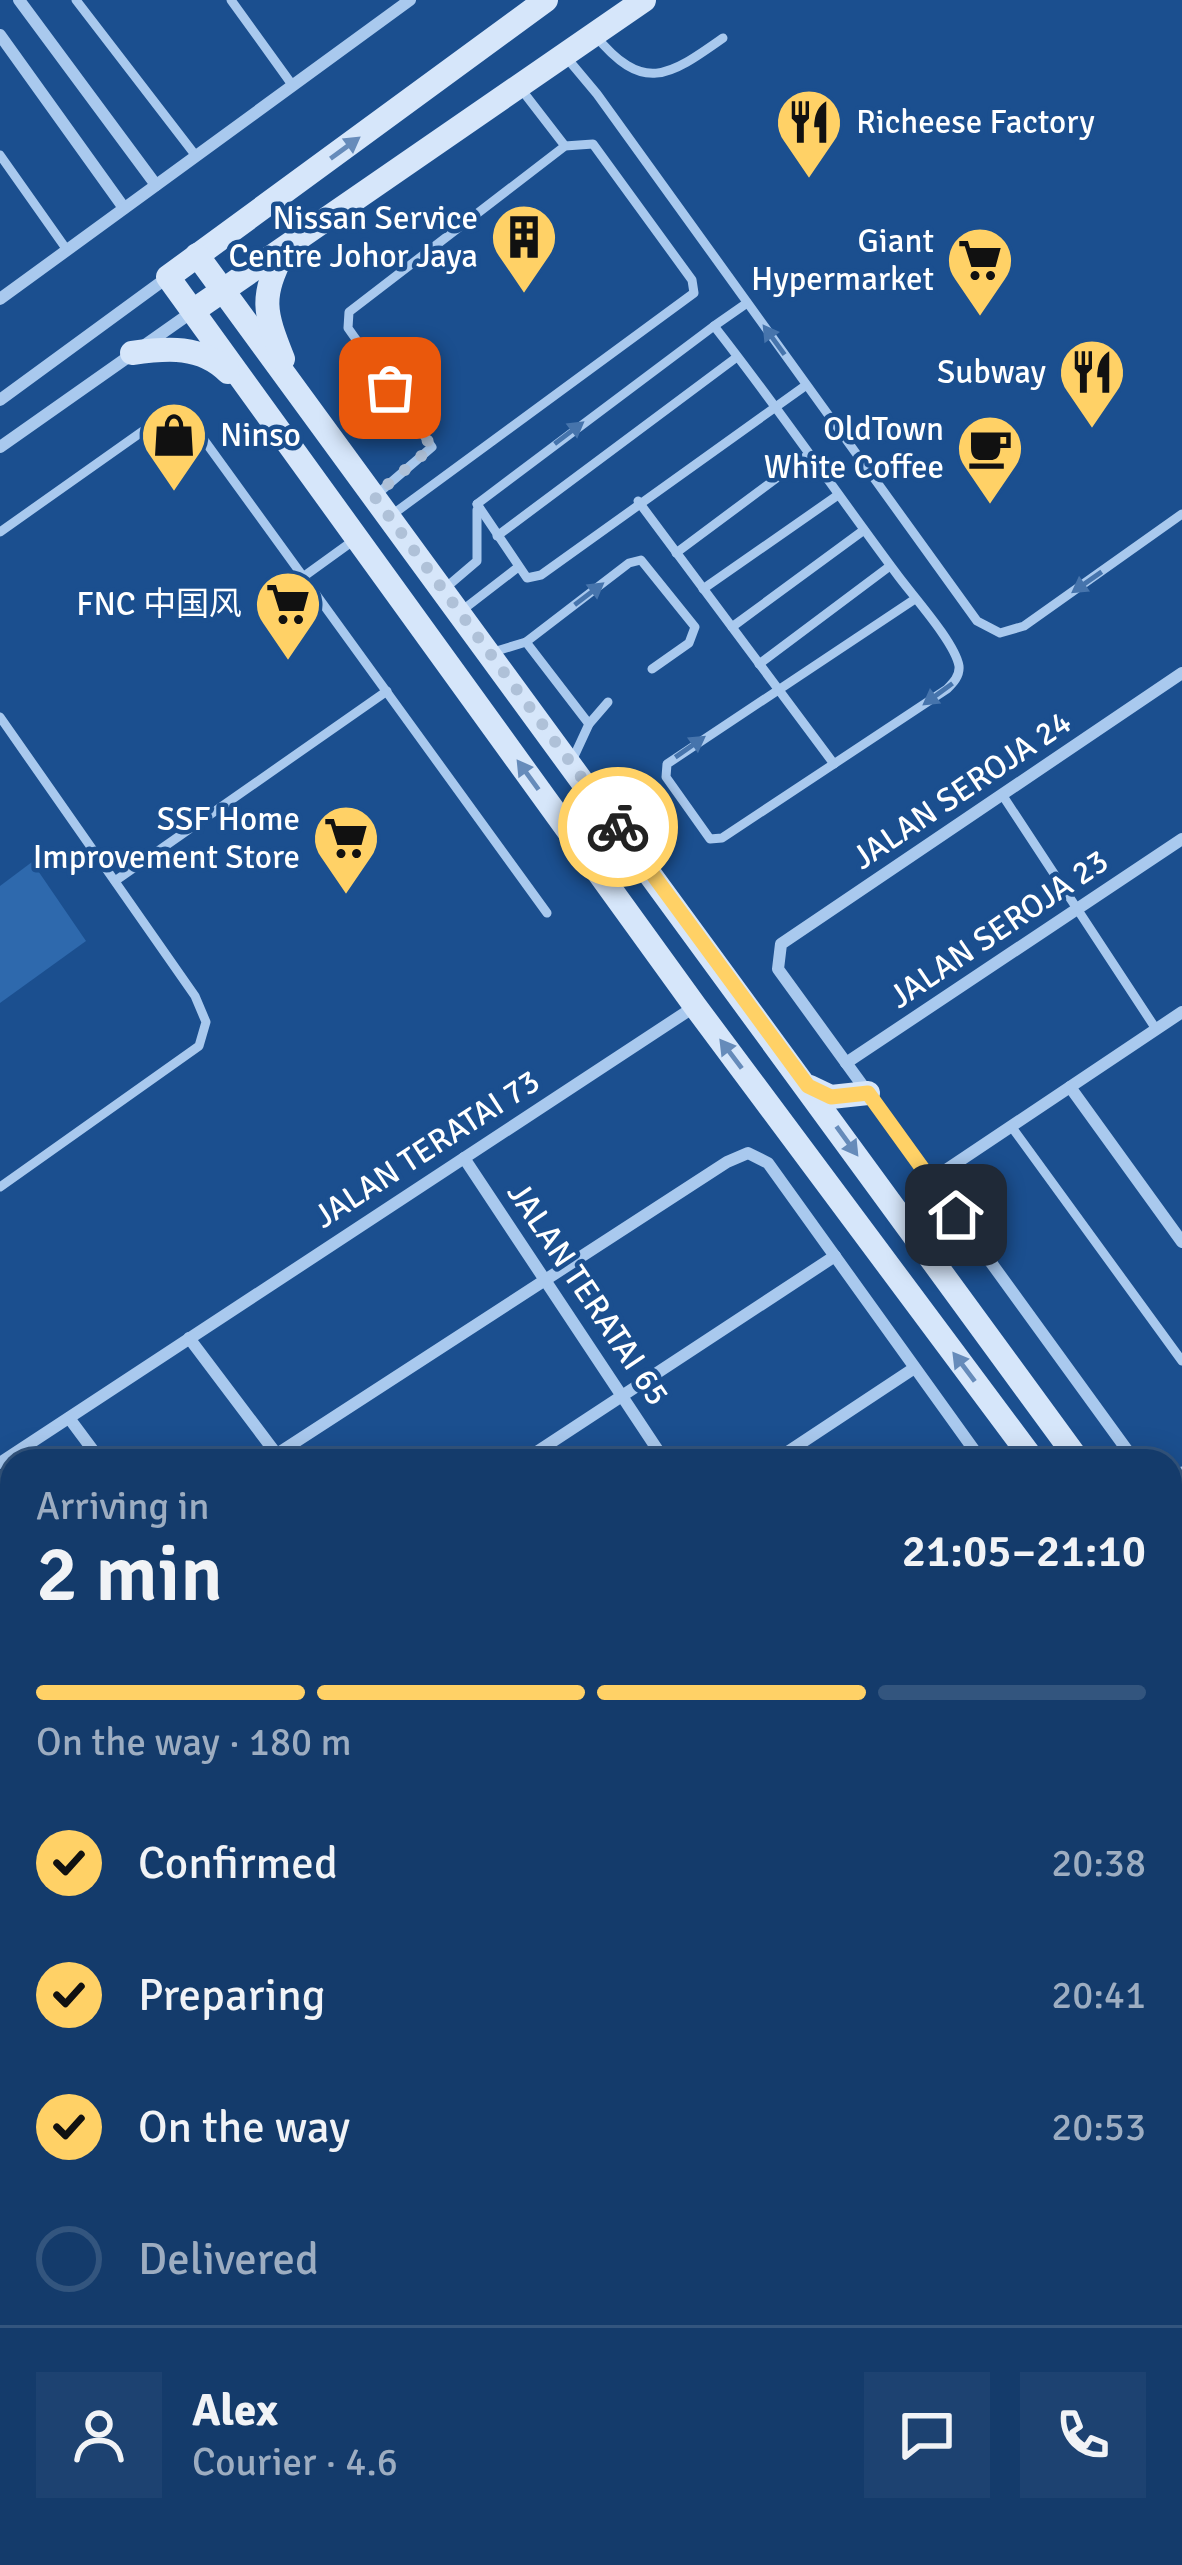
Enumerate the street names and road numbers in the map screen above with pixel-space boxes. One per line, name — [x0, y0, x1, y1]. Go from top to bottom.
street label: JALAN SEROJA 24 — [845, 702, 1079, 878]
street label: JALAN SEROJA 23 — [882, 841, 1116, 1017]
street label: JALAN TERATAI 73 — [306, 1061, 548, 1237]
street label: JALAN TERATAI 65 — [498, 1174, 678, 1414]

